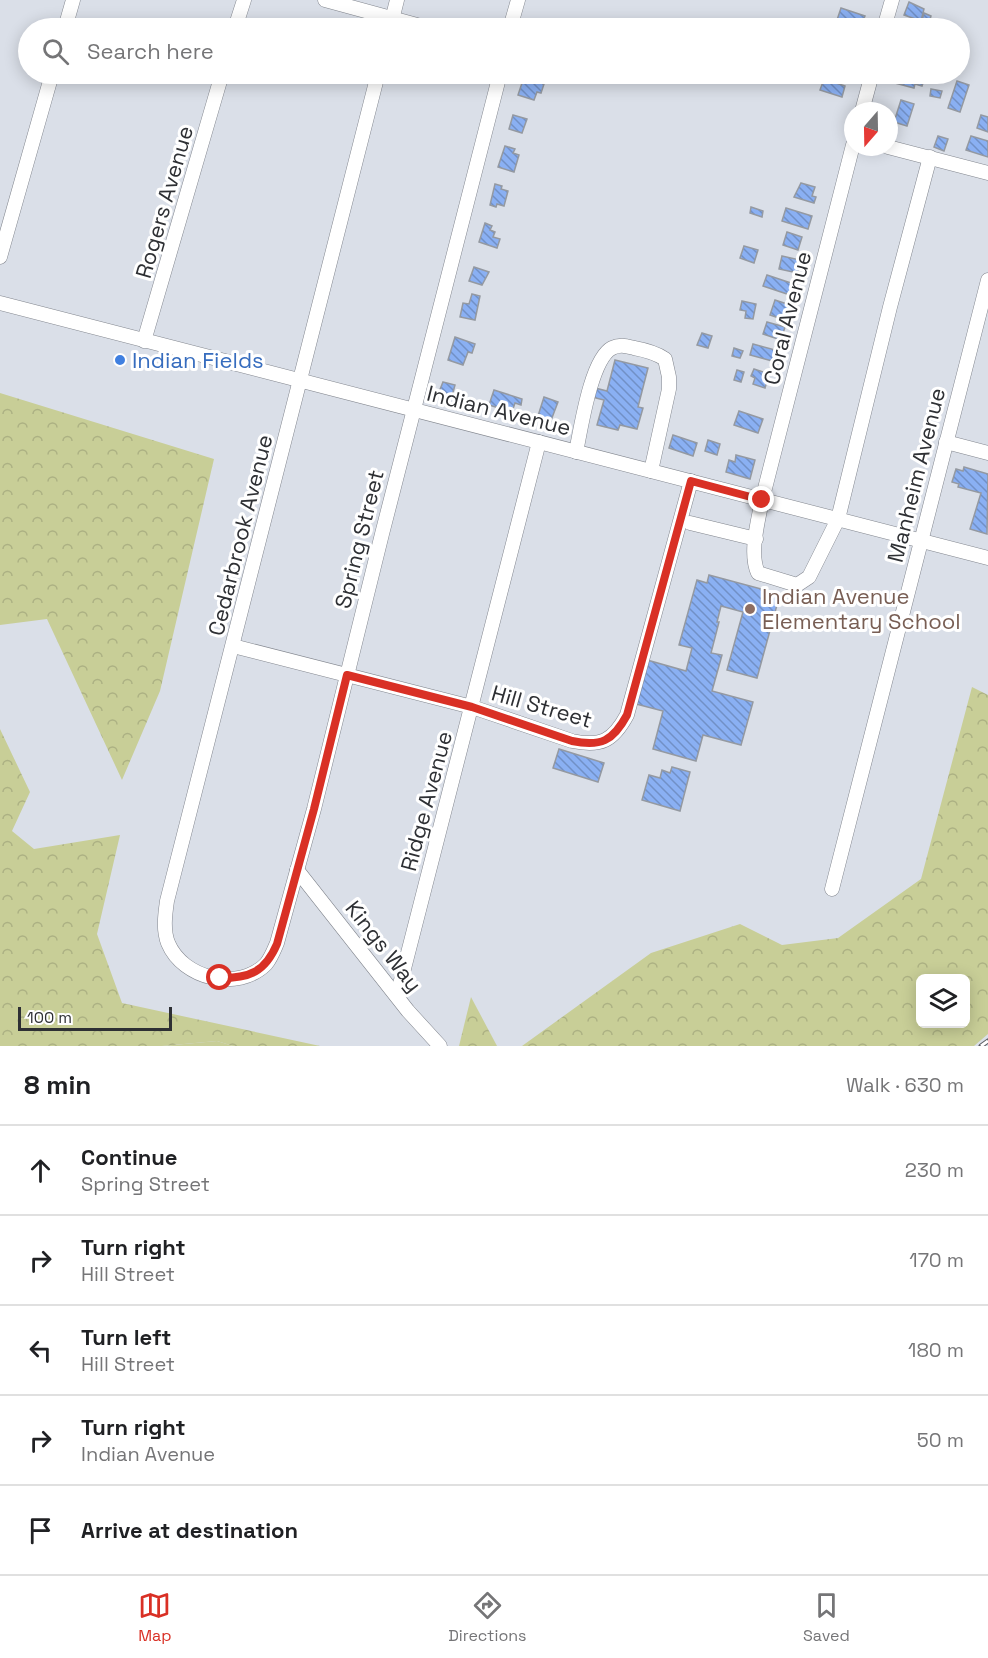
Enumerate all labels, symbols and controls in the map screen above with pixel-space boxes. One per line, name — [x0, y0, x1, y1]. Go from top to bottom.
search box — [18, 18, 970, 84]
icon: search — [39, 35, 72, 68]
text: Search here — [87, 37, 214, 65]
north arrow — [844, 102, 898, 156]
street label: Rogers Avenue — [129, 123, 199, 281]
street label: Coral Avenue — [757, 248, 817, 388]
place label: Indian Fields — [132, 346, 264, 374]
marker: Indian Fields — [113, 353, 127, 367]
street label: Indian Avenue — [424, 379, 574, 441]
street label: Manheim Avenue — [881, 385, 951, 565]
street label: Cedarbrook Avenue — [201, 431, 279, 639]
street label: Spring Street — [328, 467, 390, 611]
route end — [748, 486, 774, 512]
place label: Indian Avenue Elementary School — [762, 582, 961, 635]
marker: Indian Avenue Elementary School — [743, 602, 757, 616]
street label: Hill Street — [488, 678, 596, 734]
street label: Ridge Avenue — [394, 728, 458, 874]
street label: Kings Way — [340, 895, 428, 997]
route start — [206, 964, 232, 990]
map controls — [916, 974, 970, 1028]
button: layers — [916, 974, 970, 1028]
scale bar — [18, 1004, 172, 1032]
text: 100 m — [27, 1007, 72, 1028]
text: 8 min — [24, 1068, 91, 1102]
text: Walk · 630 m — [846, 1072, 964, 1098]
text: Continue — [81, 1143, 177, 1171]
icon: ahead — [24, 1154, 57, 1187]
text: 230 m — [905, 1157, 964, 1183]
text: Spring Street — [81, 1171, 210, 1197]
text: Turn right — [81, 1233, 186, 1261]
icon: right — [24, 1244, 57, 1277]
text: 170 m — [909, 1247, 964, 1273]
text: Hill Street — [81, 1261, 175, 1287]
text: Turn left — [81, 1323, 171, 1351]
icon: left — [24, 1334, 57, 1367]
text: 180 m — [908, 1337, 964, 1363]
text: Hill Street — [81, 1351, 175, 1377]
text: Turn right — [81, 1413, 186, 1441]
icon: right — [24, 1424, 57, 1457]
text: 50 m — [917, 1427, 964, 1453]
text: Indian Avenue — [81, 1441, 215, 1467]
icon: arrive — [24, 1514, 57, 1547]
text: Arrive at destination — [81, 1516, 298, 1544]
tab: Map — [138, 1589, 172, 1646]
tab: Directions — [448, 1589, 527, 1646]
tab: Saved — [803, 1589, 850, 1646]

